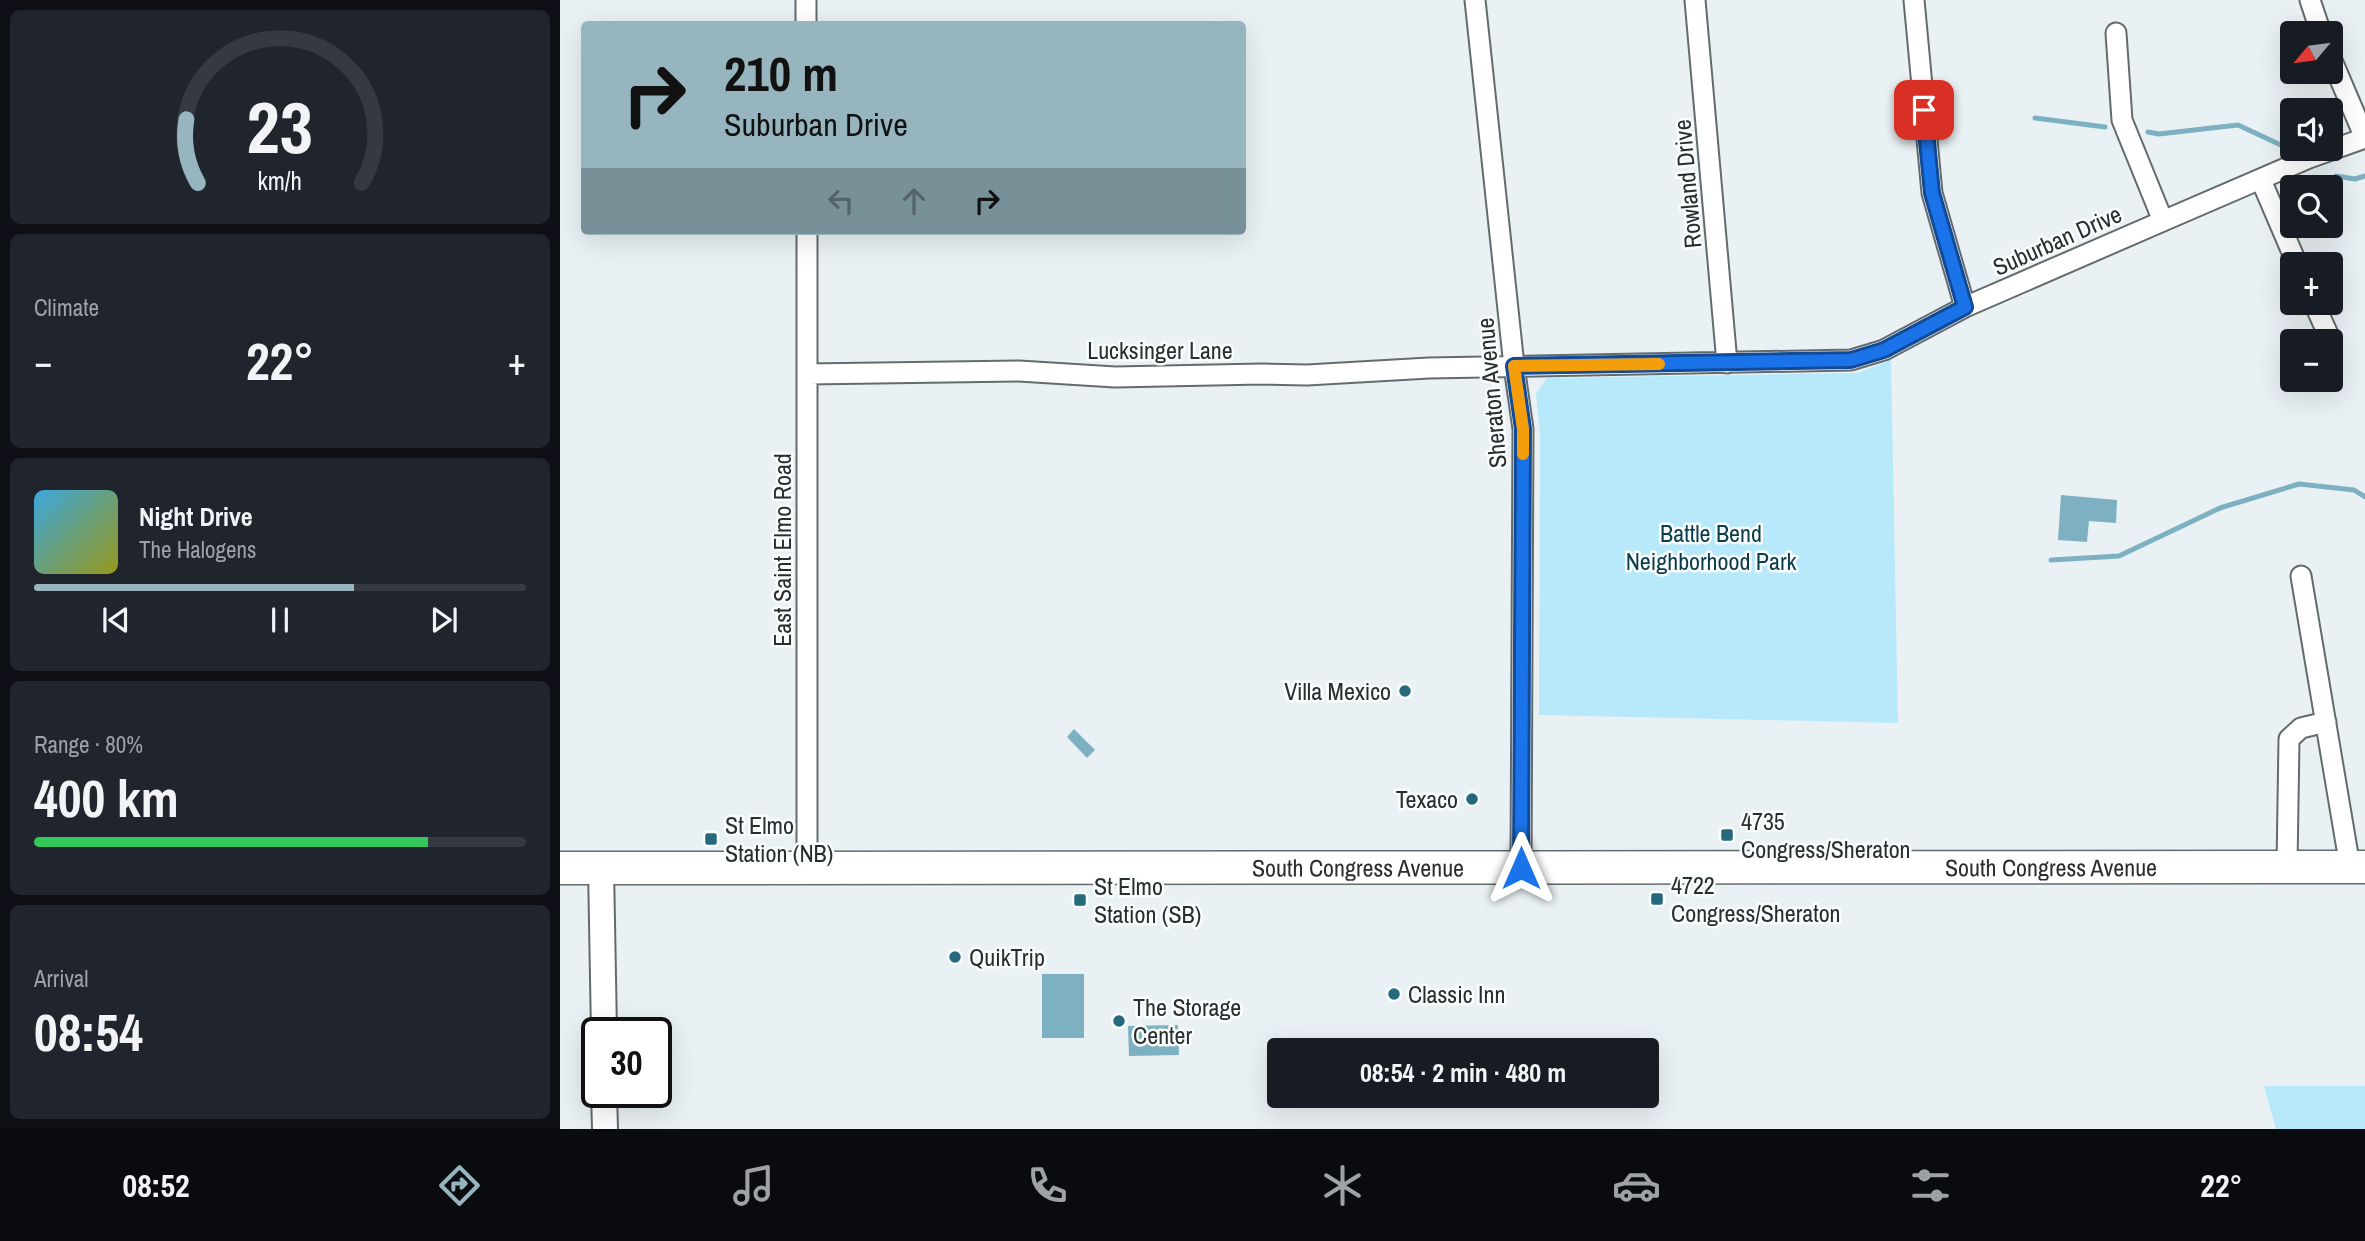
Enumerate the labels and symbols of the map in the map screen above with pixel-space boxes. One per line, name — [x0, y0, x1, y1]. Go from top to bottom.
north arrow — [2280, 21, 2343, 84]
pin — [1894, 80, 1954, 140]
street label: Rowland Drive — [1665, 118, 1709, 250]
street label: Suburban Drive — [1988, 197, 2126, 283]
street label: Sheraton Avenue — [1468, 317, 1514, 469]
street label: Lucksinger Lane — [1087, 334, 1233, 366]
street label: East Saint Elmo Road — [766, 453, 798, 647]
park label: Battle Bend Neighborhood Park — [1626, 517, 1796, 577]
place label: Villa Mexico — [1284, 675, 1391, 707]
marker: Villa Mexico — [1397, 683, 1413, 699]
place label: Texaco — [1396, 783, 1458, 815]
marker: Texaco — [1464, 791, 1480, 807]
place label: 4735 Congress/Sheraton — [1741, 805, 1911, 865]
place label: St Elmo Station (NB) — [725, 809, 833, 869]
marker: 4735 Congress/Sheraton — [1719, 827, 1735, 843]
marker: St Elmo Station (NB) — [703, 831, 719, 847]
position arrow — [1484, 831, 1558, 905]
street label: South Congress Avenue — [1252, 851, 1464, 884]
street label: South Congress Avenue — [1945, 851, 2157, 883]
place label: 4722 Congress/Sheraton — [1671, 869, 1841, 929]
place label: St Elmo Station (SB) — [1094, 870, 1201, 930]
marker: 4722 Congress/Sheraton — [1649, 891, 1665, 907]
marker: St Elmo Station (SB) — [1072, 892, 1088, 908]
place label: QuikTrip — [969, 941, 1045, 973]
marker: QuikTrip — [947, 949, 963, 965]
place label: Classic Inn — [1408, 978, 1505, 1010]
marker: Classic Inn — [1386, 986, 1402, 1002]
place label: The Storage Center — [1133, 991, 1241, 1051]
marker: The Storage Center — [1111, 1013, 1127, 1029]
speed limit sign: 30 — [581, 1017, 672, 1108]

